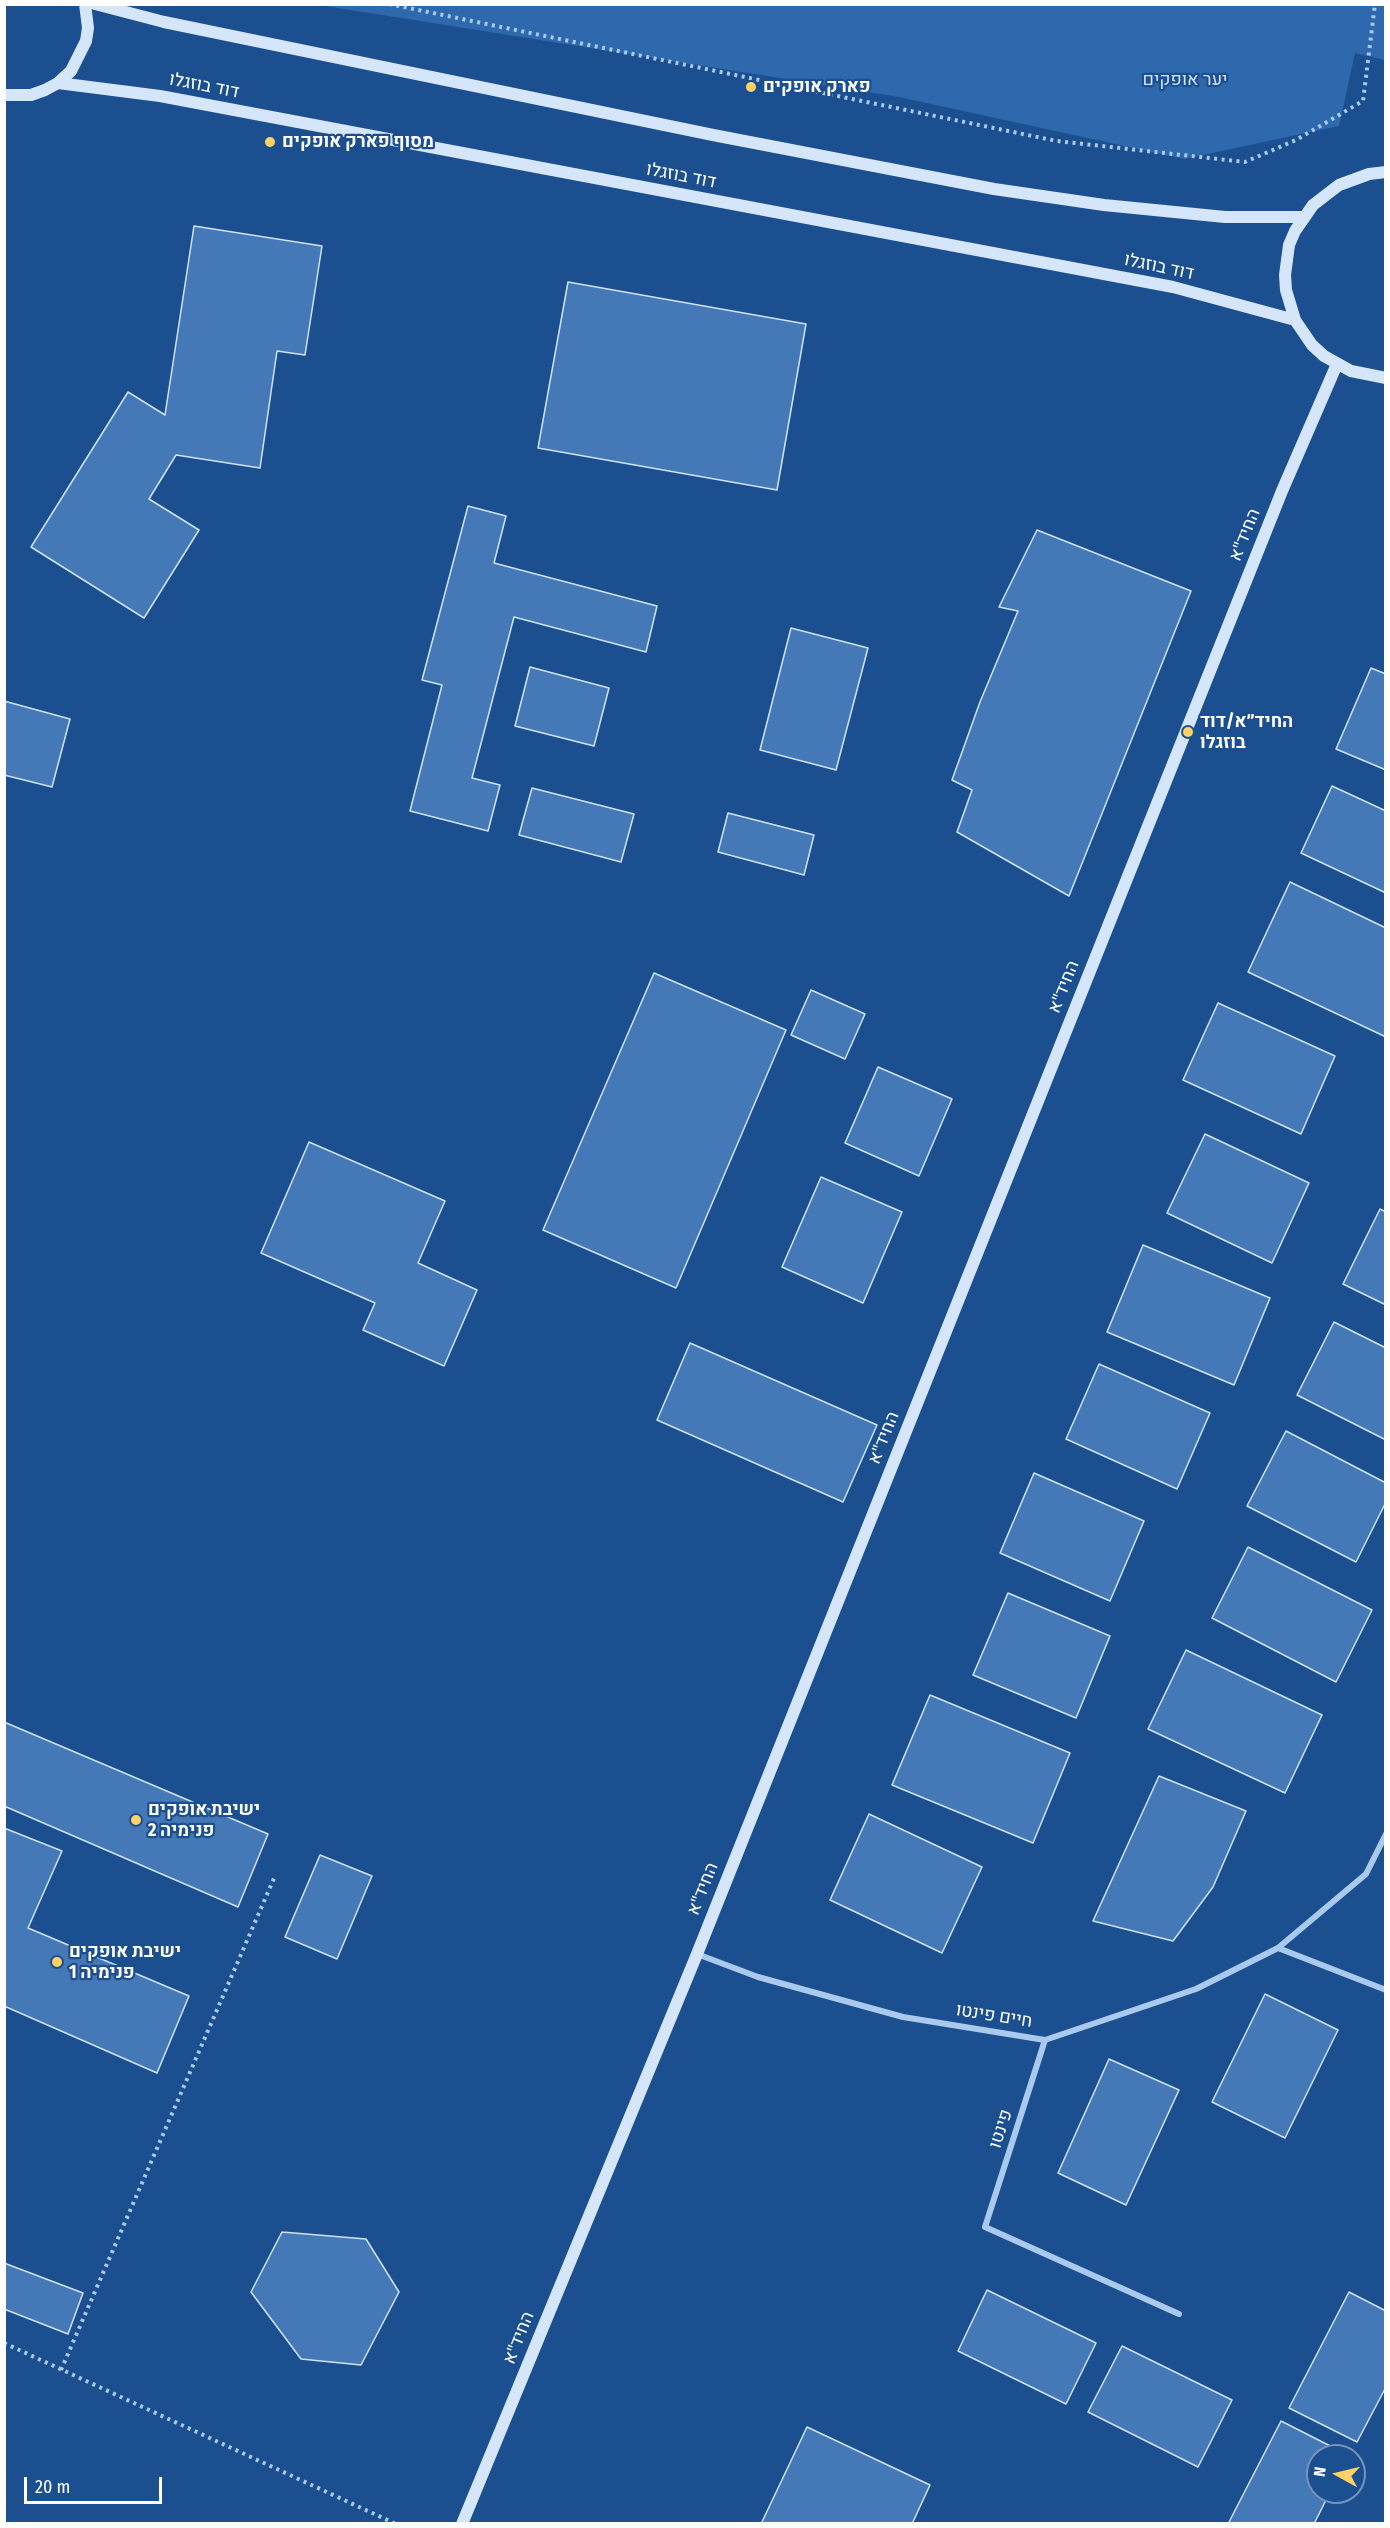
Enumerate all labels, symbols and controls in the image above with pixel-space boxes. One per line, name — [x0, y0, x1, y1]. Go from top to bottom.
street label: דוד בוזגלו — [167, 69, 241, 103]
park label: יער אופקים — [1142, 69, 1228, 91]
place label: פארק אופקים — [763, 76, 871, 98]
marker: פארק אופקים — [744, 80, 758, 94]
place label: מסוף פארק אופקים — [282, 131, 434, 153]
marker: מסוף פארק אופקים — [263, 135, 277, 149]
street label: דוד בוזגלו — [644, 159, 718, 193]
street label: דוד בוזגלו — [1122, 249, 1196, 285]
street label: החיד"א — [1225, 506, 1265, 564]
place label: החיד״א/דוד בוזגלו — [1200, 711, 1293, 754]
marker: החיד״א/דוד בוזגלו — [1181, 725, 1195, 739]
street label: החיד"א — [1044, 958, 1084, 1016]
street label: החיד"א — [864, 1409, 904, 1467]
place label: ישיבת אופקים פנימיה 2 — [148, 1799, 260, 1842]
marker: ישיבת אופקים פנימיה 2 — [129, 1813, 143, 1827]
street label: החיד"א — [683, 1860, 723, 1918]
place label: ישיבת אופקים פנימיה 1 — [69, 1941, 181, 1984]
marker: ישיבת אופקים פנימיה 1 — [50, 1955, 64, 1969]
street label: חיים פינטו — [954, 1999, 1034, 2033]
street label: פינטו — [985, 2107, 1017, 2151]
street label: החיד"א — [499, 2309, 539, 2367]
north arrow — [1306, 2444, 1366, 2504]
scale bar — [27, 2465, 165, 2503]
text: N — [1310, 2466, 1330, 2478]
text: 20 m — [35, 2476, 70, 2498]

